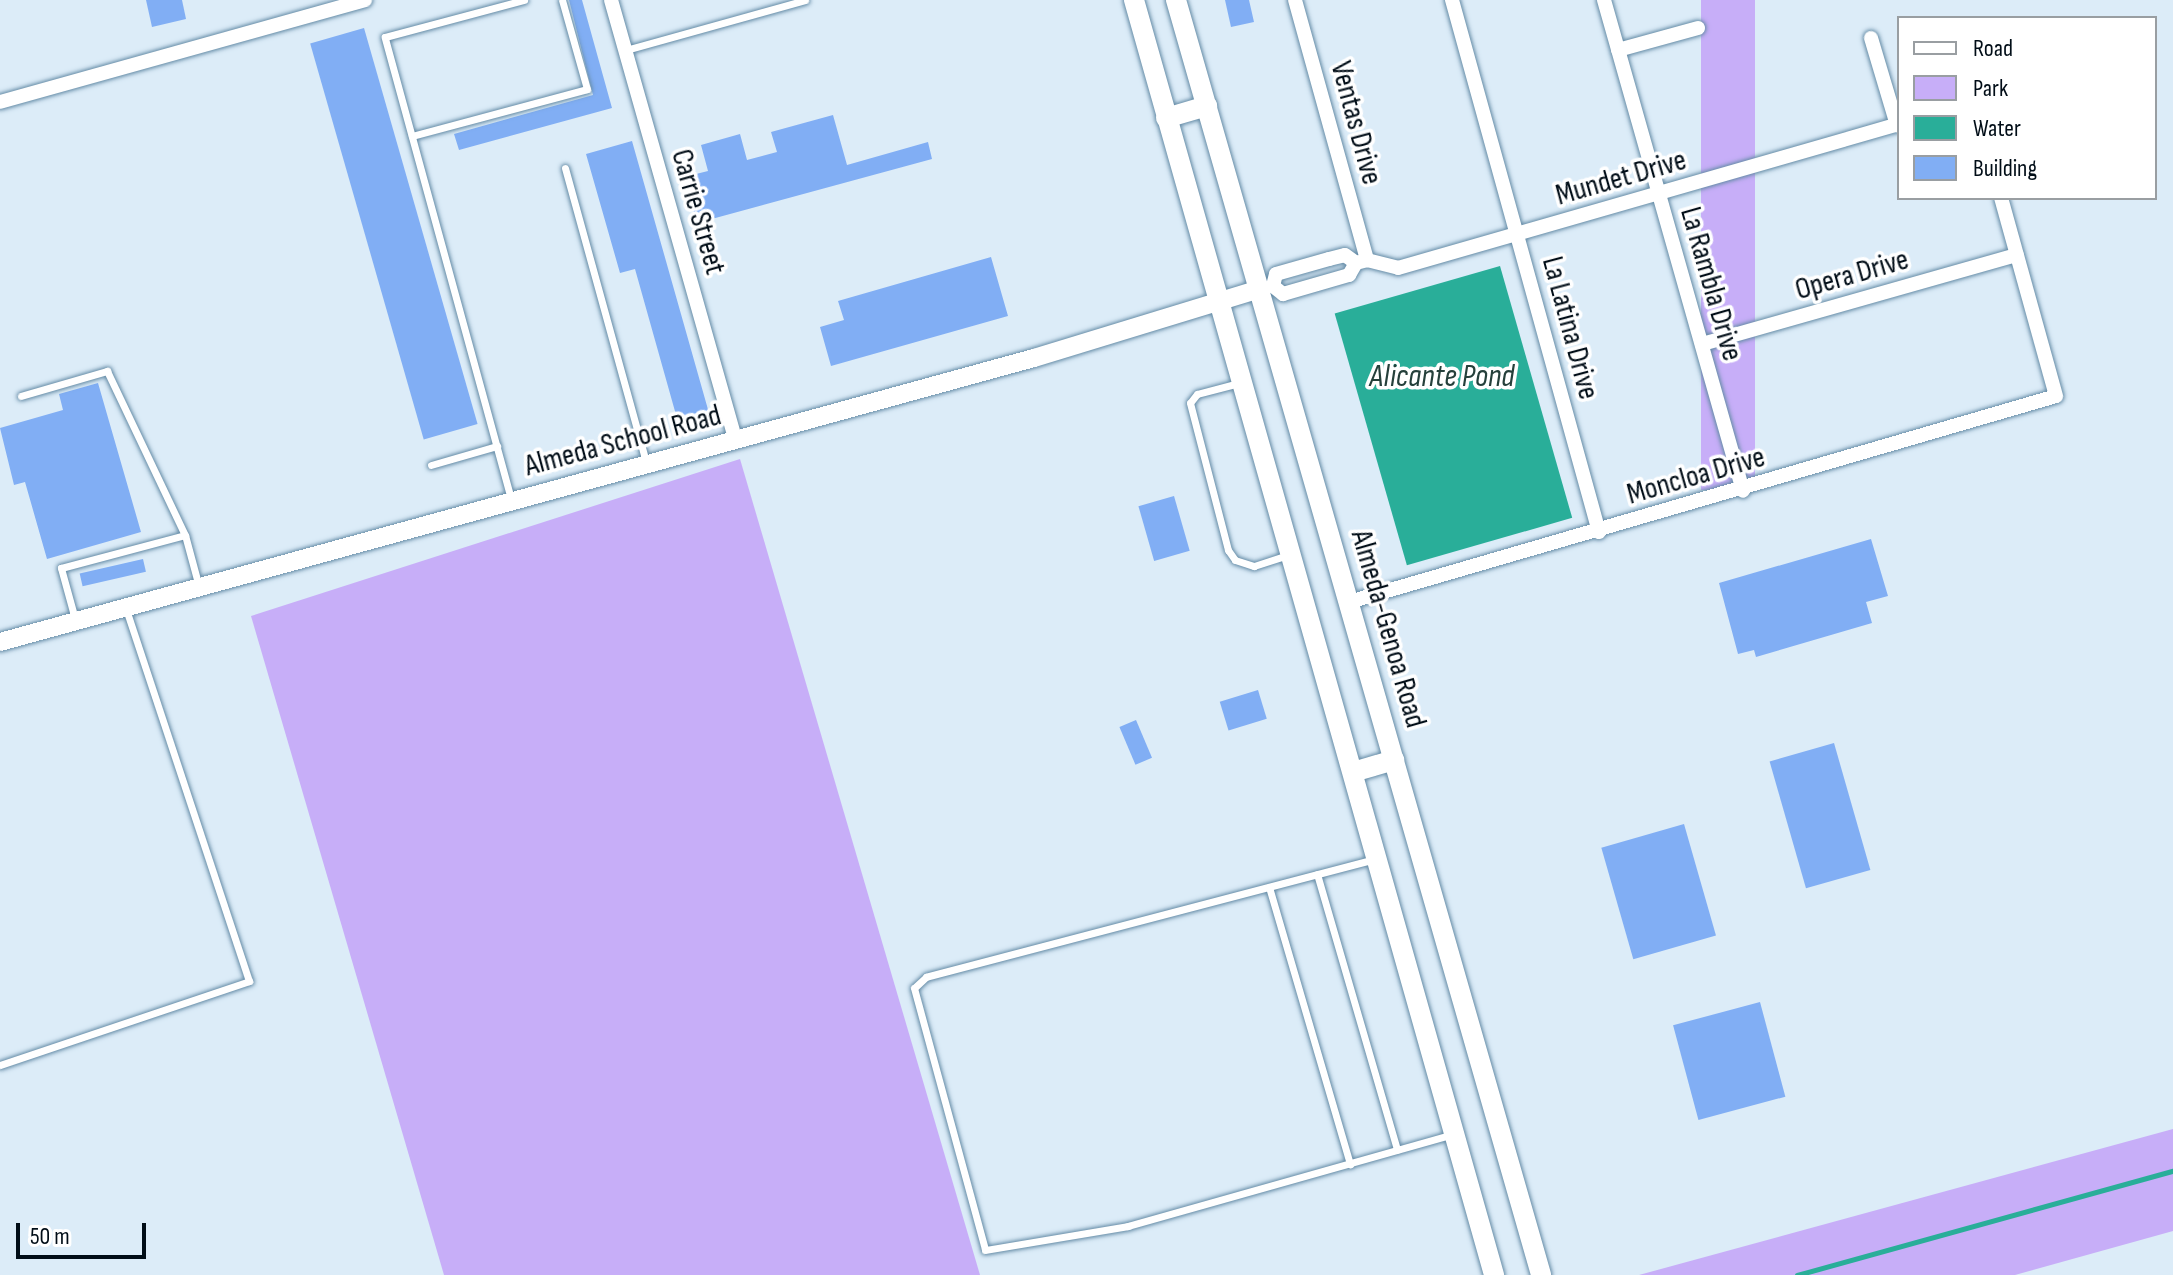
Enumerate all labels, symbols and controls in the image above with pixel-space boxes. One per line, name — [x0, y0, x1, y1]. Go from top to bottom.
legend — [1897, 16, 2157, 200]
text: Road — [1973, 34, 2013, 63]
street label: Ventas Drive — [1322, 57, 1390, 189]
text: Park — [1973, 74, 2008, 103]
text: Water — [1973, 114, 2021, 143]
street label: Mundet Drive — [1552, 142, 1690, 214]
street label: Carrie Street — [663, 145, 733, 279]
text: Building — [1973, 154, 2037, 183]
street label: La Rambla Drive — [1672, 203, 1750, 365]
street label: Opera Drive — [1791, 242, 1913, 308]
street label: La Latina Drive — [1534, 253, 1606, 403]
water label: Alicante Pond — [1370, 358, 1514, 396]
street label: Almeda School Road — [521, 397, 725, 485]
street label: Moncloa Drive — [1623, 439, 1769, 513]
street label: Almeda-Genoa Road — [1343, 526, 1433, 732]
scale bar — [20, 1207, 150, 1257]
text: 50 m — [30, 1222, 70, 1251]

